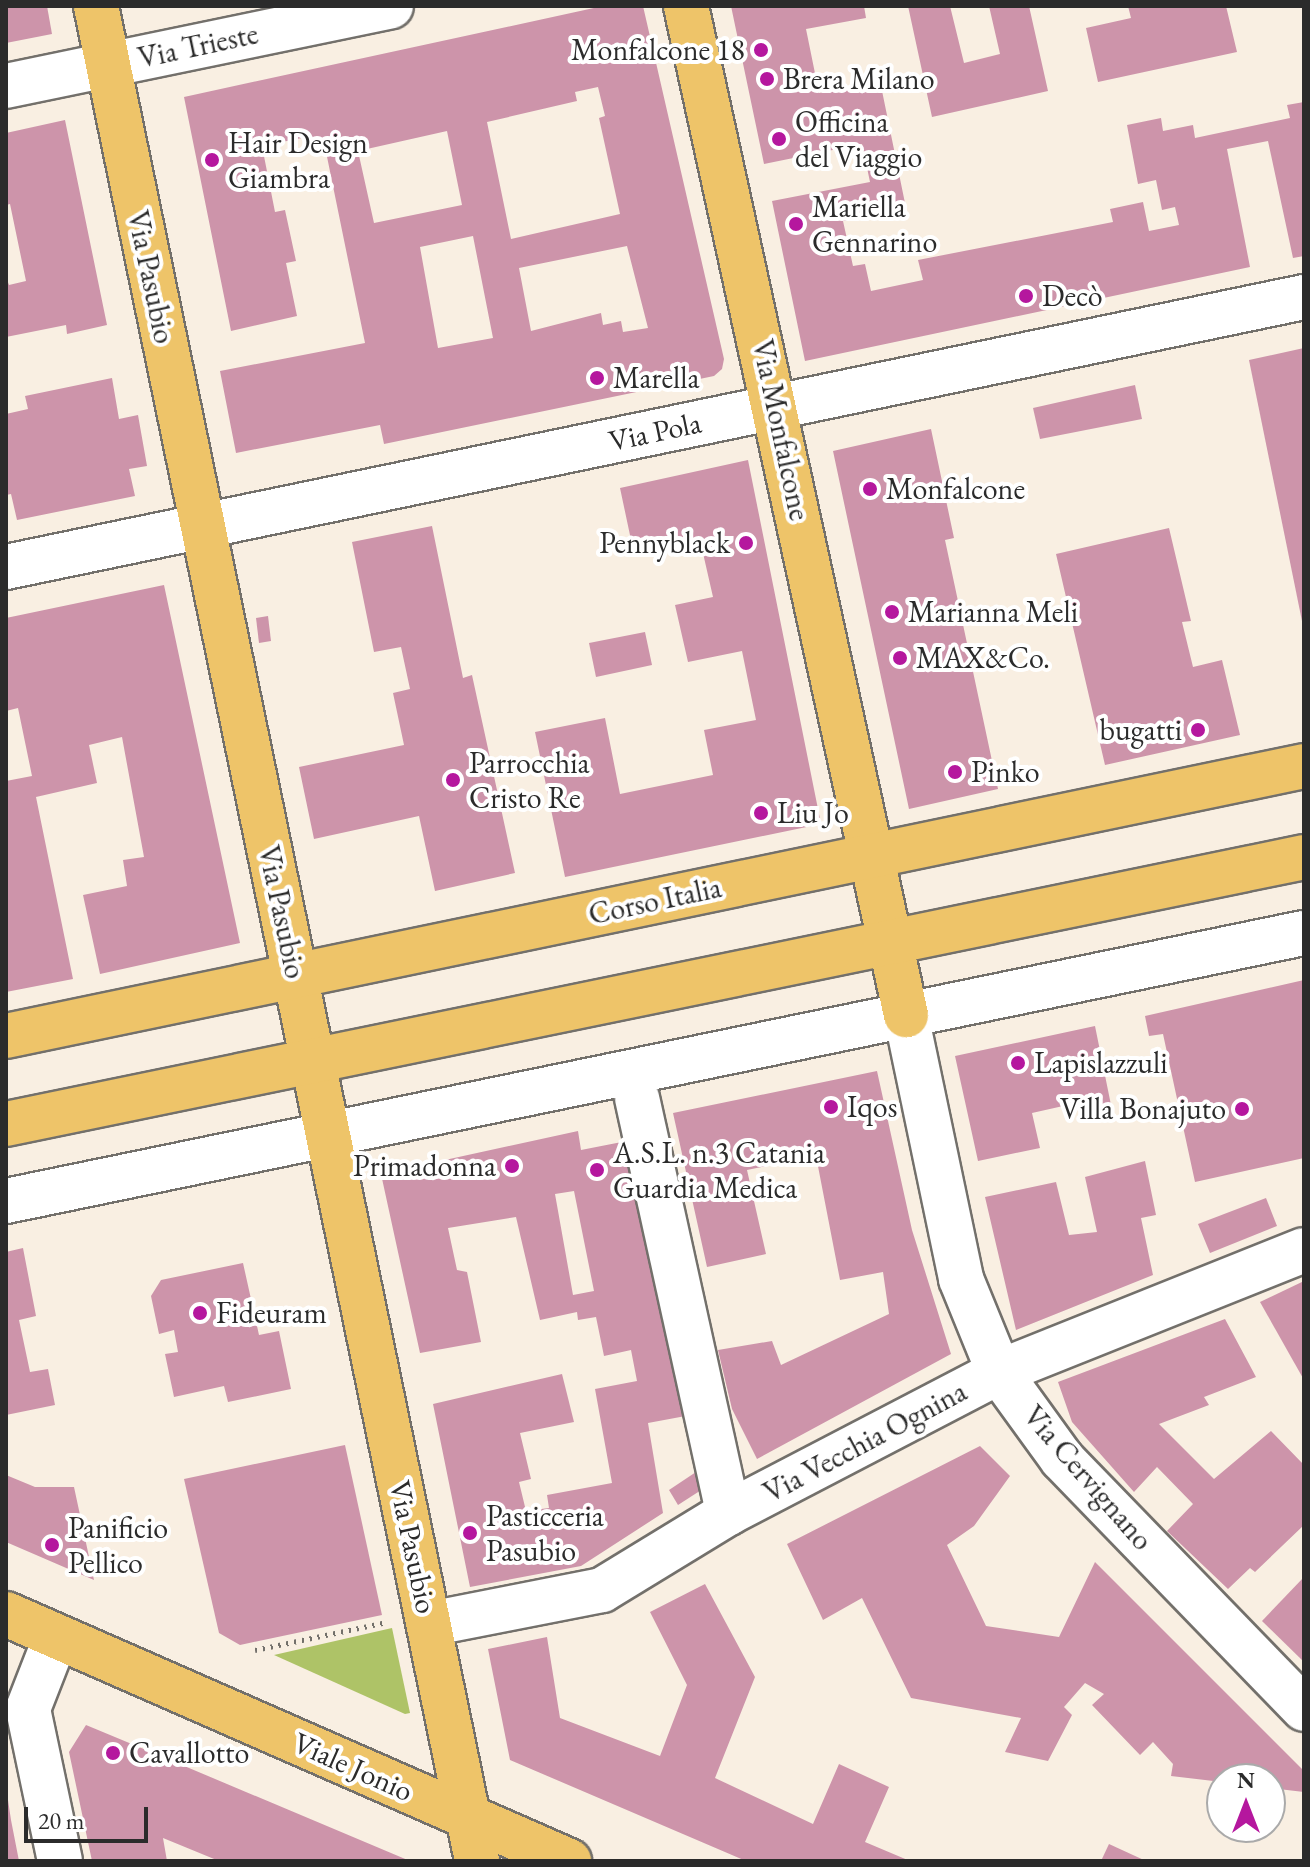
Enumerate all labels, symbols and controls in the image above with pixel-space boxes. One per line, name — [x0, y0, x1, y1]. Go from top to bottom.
street label: Via Trieste — [135, 16, 261, 76]
place label: Monfalcone 18 — [571, 32, 745, 68]
marker: Monfalcone 18 — [752, 41, 770, 59]
place label: Brera Milano — [783, 61, 935, 97]
marker: Brera Milano — [758, 70, 776, 88]
place label: Officina del Viaggio — [795, 104, 922, 174]
place label: Hair Design Giambra — [228, 125, 368, 196]
marker: Officina del Viaggio — [770, 130, 788, 148]
marker: Hair Design Giambra — [203, 151, 221, 169]
place label: Mariella Gennarino — [812, 189, 937, 260]
street label: Via Pasubio — [119, 207, 183, 347]
marker: Mariella Gennarino — [787, 215, 805, 233]
place label: Decò — [1042, 278, 1102, 314]
marker: Decò — [1017, 287, 1035, 305]
street label: Via Monfalcone — [744, 336, 818, 524]
place label: Marella — [613, 360, 699, 396]
marker: Marella — [588, 369, 606, 387]
street label: Via Pola — [606, 405, 704, 459]
place label: Monfalcone — [886, 471, 1025, 507]
marker: Monfalcone — [861, 480, 879, 498]
place label: Pennyblack — [599, 525, 730, 561]
marker: Pennyblack — [737, 534, 755, 552]
place label: Marianna Meli — [908, 594, 1078, 630]
marker: Marianna Meli — [883, 603, 901, 621]
place label: MAX&Co. — [916, 640, 1050, 676]
marker: MAX&Co. — [891, 649, 909, 667]
place label: bugatti — [1100, 712, 1182, 748]
marker: bugatti — [1189, 721, 1207, 739]
place label: Parrocchia Cristo Re — [469, 745, 590, 816]
place label: Pinko — [971, 754, 1040, 790]
marker: Pinko — [946, 763, 964, 781]
marker: Parrocchia Cristo Re — [444, 771, 462, 789]
place label: Liu Jo — [777, 795, 849, 831]
marker: Liu Jo — [752, 804, 770, 822]
street label: Via Pasubio — [250, 842, 314, 982]
street label: Corso Italia — [585, 869, 725, 933]
place label: Lapislazzuli — [1034, 1045, 1168, 1081]
marker: Lapislazzuli — [1009, 1054, 1027, 1072]
place label: Iqos — [847, 1089, 897, 1125]
place label: Villa Bonajuto — [1060, 1091, 1226, 1127]
marker: Iqos — [822, 1098, 840, 1116]
marker: Villa Bonajuto — [1233, 1100, 1251, 1118]
place label: A.S.L. n.3 Catania Guardia Medica — [613, 1135, 825, 1206]
place label: Primadonna — [353, 1148, 496, 1184]
marker: Primadonna — [503, 1157, 521, 1175]
marker: A.S.L. n.3 Catania Guardia Medica — [588, 1161, 606, 1179]
place label: Fideuram — [216, 1295, 327, 1331]
marker: Fideuram — [191, 1304, 209, 1322]
street label: Via Vecchia Ognina — [757, 1373, 973, 1511]
street label: Via Cervignano — [1015, 1398, 1161, 1558]
street label: Via Pasubio — [381, 1477, 445, 1617]
place label: Pasticceria Pasubio — [486, 1498, 604, 1568]
place label: Panificio Pellico — [68, 1510, 168, 1580]
marker: Pasticceria Pasubio — [461, 1524, 479, 1542]
marker: Panificio Pellico — [43, 1536, 61, 1554]
street label: Viale Jonio — [288, 1725, 418, 1809]
place label: Cavallotto — [129, 1735, 249, 1771]
marker: Cavallotto — [104, 1744, 122, 1762]
north arrow — [1206, 1763, 1286, 1843]
text: N — [1237, 1766, 1255, 1795]
scale bar — [28, 1791, 152, 1841]
text: 20 m — [38, 1805, 85, 1836]

